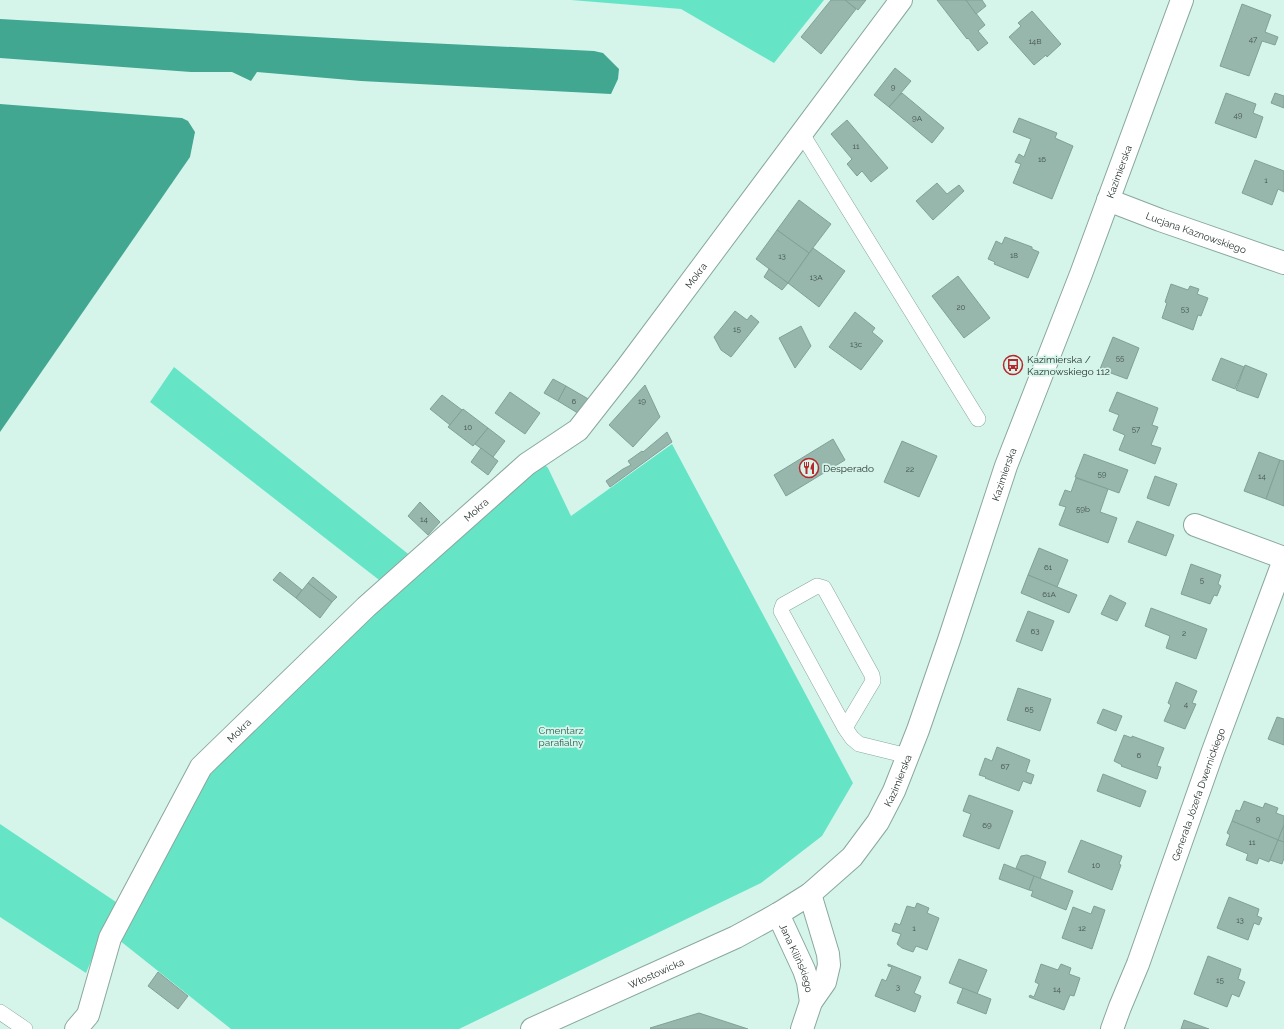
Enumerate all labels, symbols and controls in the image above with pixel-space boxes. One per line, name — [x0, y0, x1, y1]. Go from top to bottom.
house number: 47 — [1249, 34, 1258, 44]
house number: 14B — [1028, 36, 1042, 46]
house number: 9 — [891, 82, 896, 92]
house number: 49 — [1233, 110, 1243, 120]
house number: 9A — [912, 113, 923, 123]
house number: 11 — [853, 141, 860, 151]
street label: Kazimierska — [1104, 144, 1134, 200]
house number: 16 — [1038, 154, 1046, 164]
house number: 1 — [1264, 175, 1268, 185]
street label: Lucjana Kaznowskiego — [1144, 210, 1248, 256]
house number: 18 — [1010, 250, 1018, 260]
house number: 13 — [778, 251, 786, 261]
street label: Mokra — [683, 261, 709, 291]
house number: 13A — [809, 272, 823, 282]
house number: 20 — [956, 302, 966, 312]
house number: 53 — [1181, 304, 1189, 314]
house number: 15 — [733, 324, 742, 334]
house number: 13c — [850, 339, 863, 349]
house number: 55 — [1116, 353, 1125, 363]
bus stop icon: Kazimierska / Kaznowskiego 112 — [1002, 354, 1024, 376]
place label: Kazimierska / Kaznowskiego 112 — [1027, 354, 1110, 377]
house number: 6 — [572, 396, 577, 406]
house number: 19 — [638, 396, 646, 406]
house number: 10 — [464, 422, 472, 432]
house number: 57 — [1132, 424, 1141, 434]
street label: Kazimierska — [990, 447, 1018, 502]
restaurant icon: Desperado — [798, 457, 820, 479]
place label: Desperado — [823, 463, 874, 474]
house number: 22 — [906, 464, 914, 474]
house number: 59 — [1097, 469, 1107, 479]
house number: 14 — [1258, 471, 1267, 481]
street label: Mokra — [462, 496, 491, 524]
house number: 59b — [1076, 504, 1090, 514]
house number: 14 — [420, 514, 429, 524]
house number: 61 — [1044, 562, 1053, 572]
house number: 5 — [1200, 575, 1205, 585]
house number: 61A — [1042, 589, 1056, 599]
house number: 63 — [1030, 626, 1040, 636]
house number: 2 — [1182, 628, 1186, 638]
house number: 4 — [1184, 699, 1189, 709]
house number: 65 — [1024, 704, 1034, 714]
street label: Mokra — [225, 717, 253, 745]
park label: Cmentarz parafialny — [539, 725, 584, 748]
street label: Generała Józefa Dwernickiego — [1170, 726, 1227, 862]
house number: 6 — [1137, 750, 1142, 760]
street label: Kazimierska — [882, 753, 914, 808]
house number: 67 — [1000, 761, 1010, 771]
house number: 9 — [1256, 814, 1261, 824]
house number: 69 — [982, 820, 992, 830]
house number: 11 — [1249, 837, 1256, 847]
house number: 10 — [1092, 860, 1100, 870]
house number: 13 — [1236, 915, 1244, 925]
street label: Jana Kilińskiego — [777, 922, 815, 993]
house number: 1 — [912, 923, 916, 933]
house number: 12 — [1078, 923, 1086, 933]
street label: Włostowicka — [627, 956, 686, 991]
house number: 15 — [1216, 975, 1225, 985]
house number: 3 — [896, 982, 900, 992]
house number: 14 — [1053, 984, 1062, 994]

